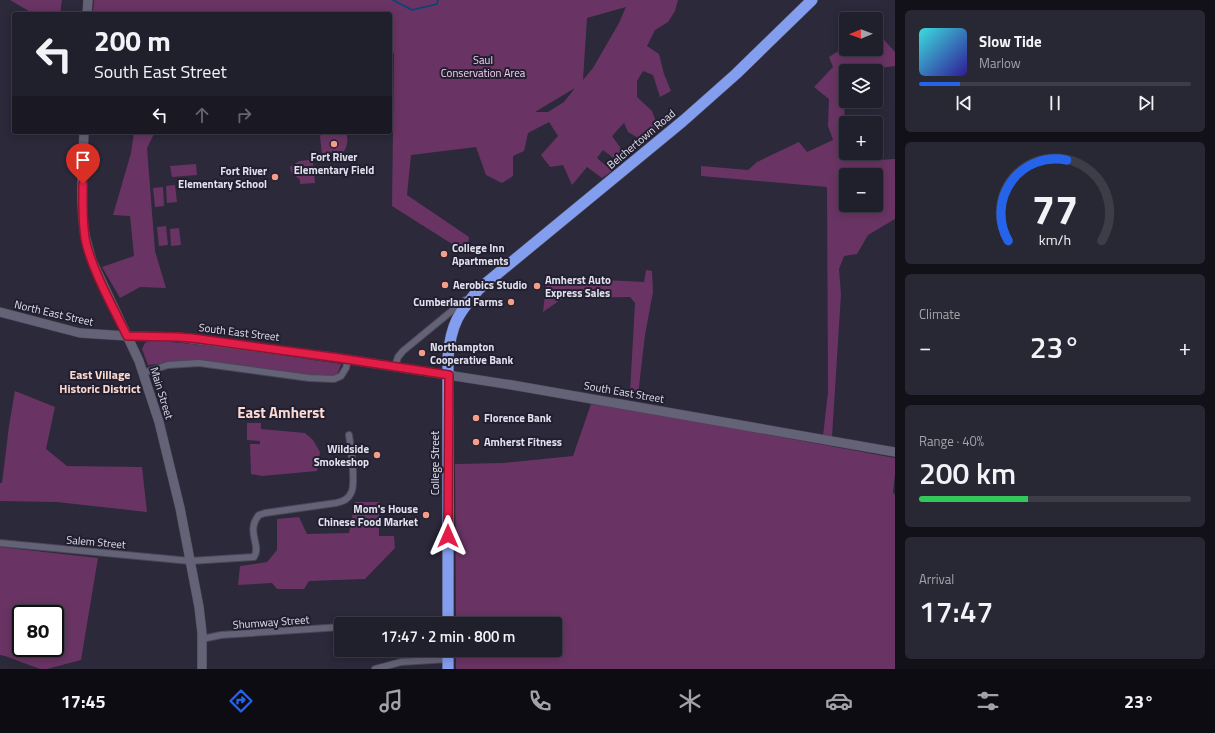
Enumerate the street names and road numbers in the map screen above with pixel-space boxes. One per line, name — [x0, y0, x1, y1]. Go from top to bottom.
street label: Belchertown Road — [603, 105, 679, 172]
street label: North East Street — [13, 296, 95, 330]
street label: South East Street — [198, 319, 280, 345]
street label: Main Street — [146, 365, 178, 421]
street label: South East Street — [583, 377, 665, 407]
street label: College Street — [427, 431, 443, 495]
street label: Salem Street — [66, 531, 126, 553]
street label: Shumway Street — [232, 611, 310, 633]

